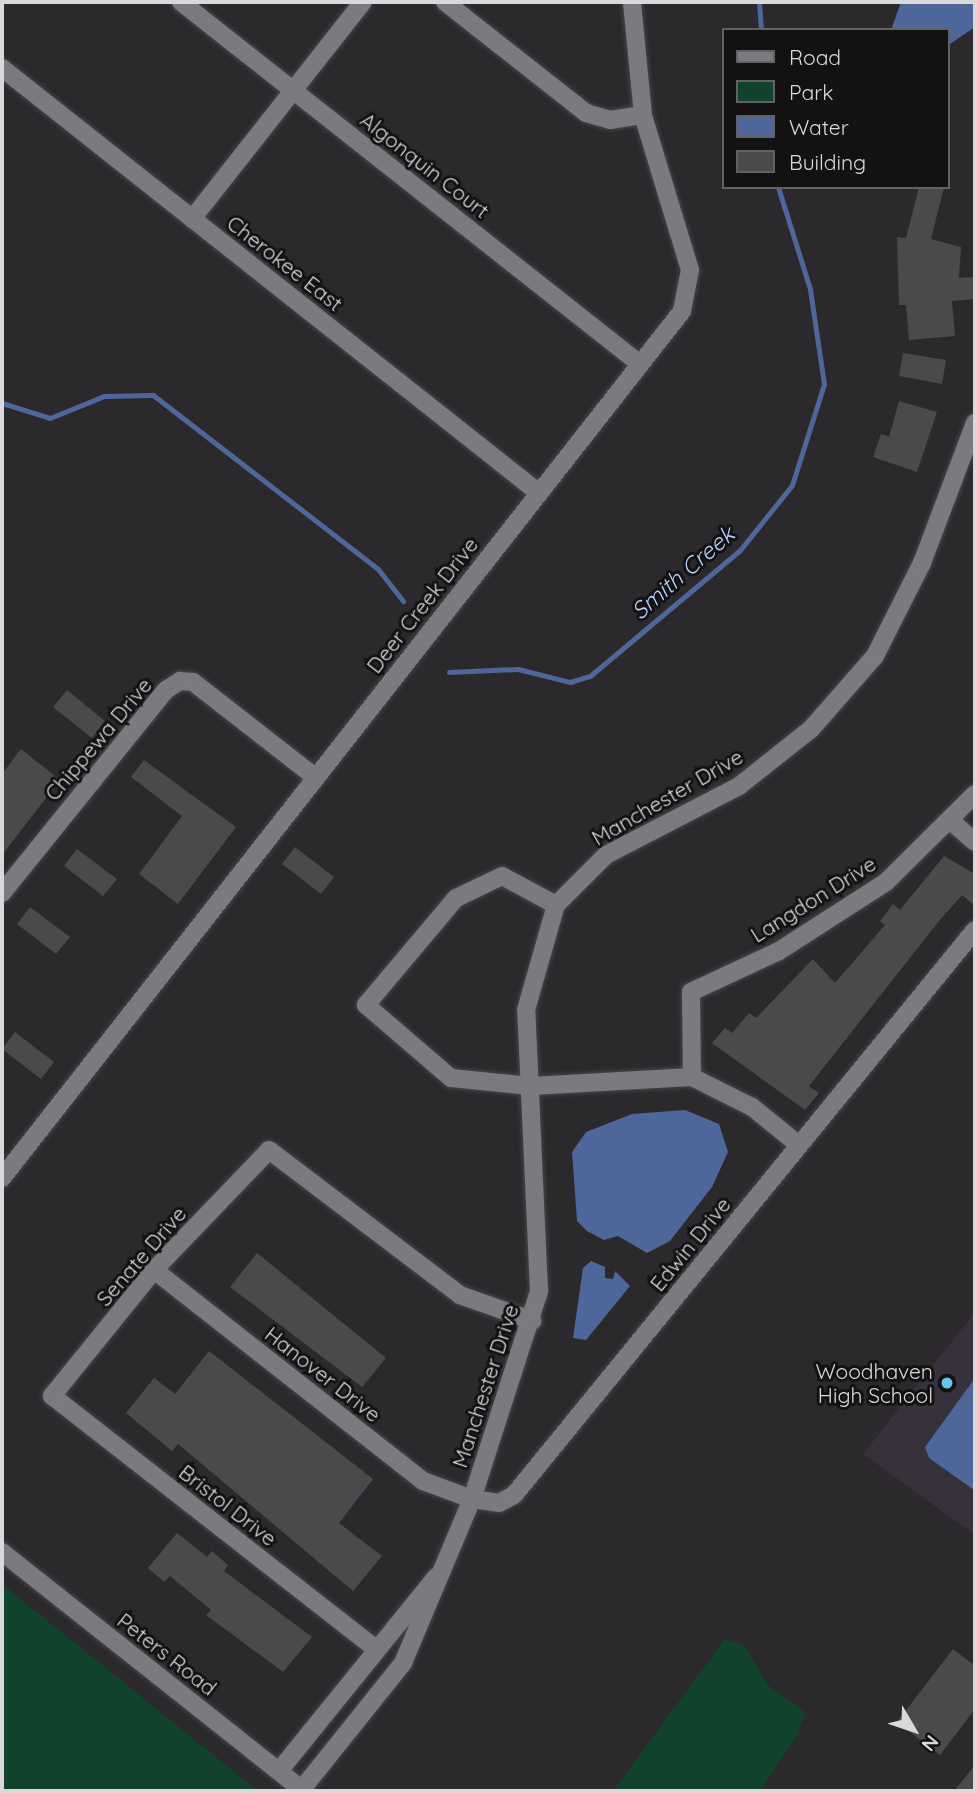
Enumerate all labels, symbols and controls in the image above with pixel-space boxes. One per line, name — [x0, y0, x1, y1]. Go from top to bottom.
legend — [722, 28, 949, 189]
text: Road — [789, 44, 841, 70]
text: Park — [789, 79, 833, 105]
street label: Algonquin Court — [356, 107, 494, 223]
text: Water — [789, 114, 849, 140]
text: Building — [789, 149, 866, 175]
street label: Cherokee East — [222, 210, 348, 316]
water label: Smith Creek — [626, 521, 740, 625]
street label: Deer Creek Drive — [361, 532, 483, 678]
street label: Chippewa Drive — [39, 673, 157, 805]
street label: Manchester Drive — [587, 744, 747, 850]
street label: Langdon Drive — [746, 851, 880, 947]
street label: Edwin Drive — [645, 1192, 735, 1296]
street label: Senate Drive — [91, 1201, 191, 1311]
street label: Manchester Drive — [447, 1301, 523, 1471]
street label: Hanover Drive — [260, 1321, 386, 1427]
place label: Woodhaven High School — [816, 1358, 933, 1408]
marker: Woodhaven High School — [939, 1375, 955, 1391]
street label: Bristol Drive — [174, 1459, 282, 1551]
street label: Peters Road — [112, 1607, 222, 1701]
north arrow — [879, 1695, 949, 1765]
text: N — [917, 1730, 944, 1756]

